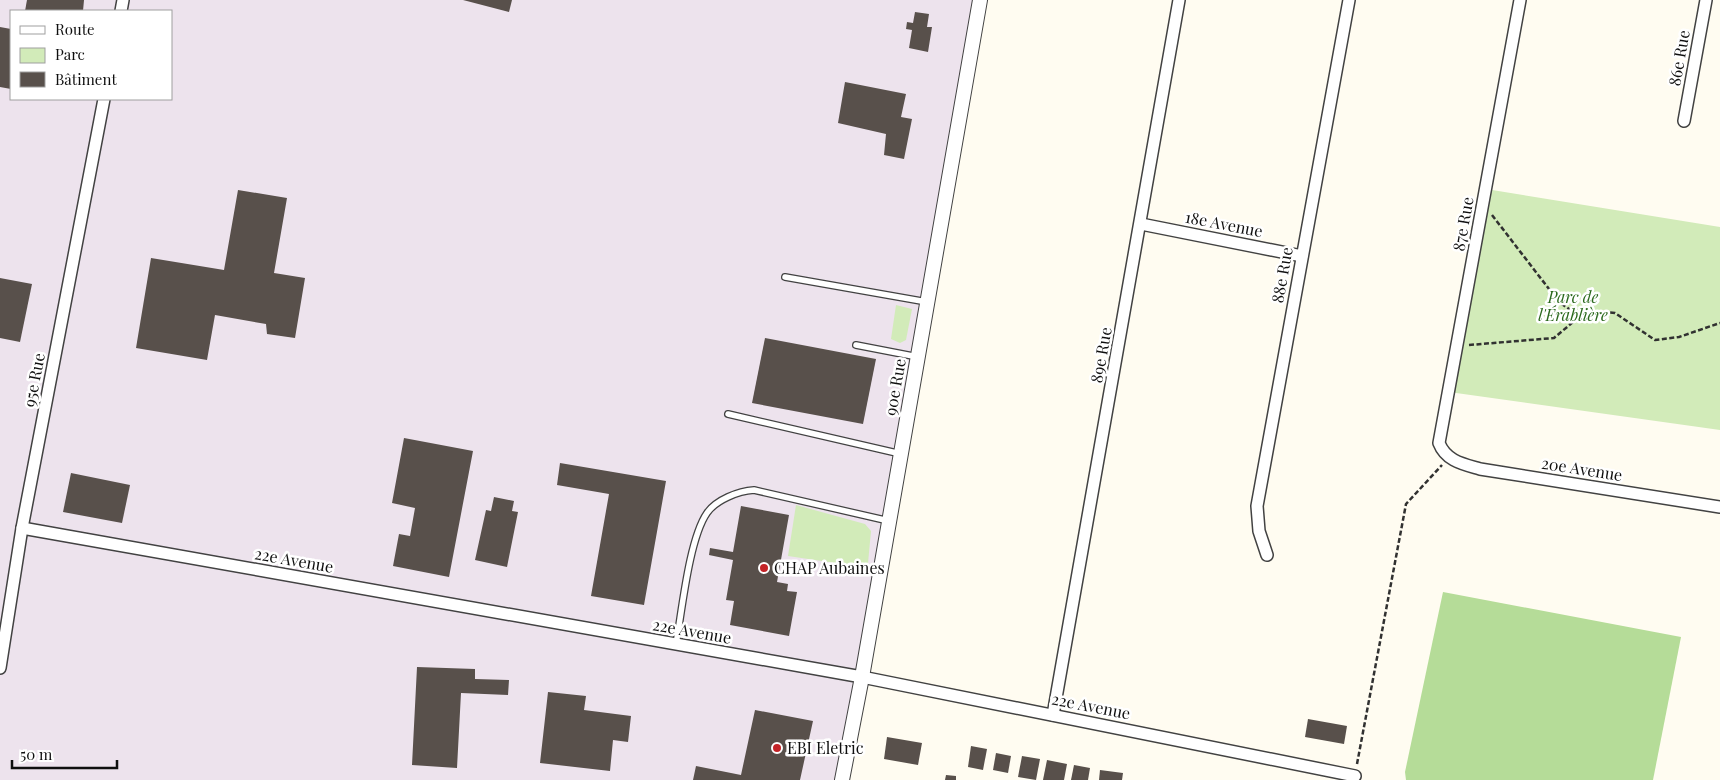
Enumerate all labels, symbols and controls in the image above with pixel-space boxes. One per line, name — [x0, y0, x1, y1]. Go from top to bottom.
legend — [10, 10, 172, 100]
text: Route — [55, 19, 95, 39]
street label: 86e Rue — [1663, 28, 1694, 88]
text: Parc — [55, 44, 85, 64]
text: Bâtiment — [55, 69, 117, 89]
street label: 87e Rue — [1447, 195, 1478, 253]
street label: 18e Avenue — [1184, 206, 1265, 241]
street label: 88e Rue — [1266, 245, 1297, 305]
park label: Parc de l'Érablière — [1538, 286, 1608, 325]
street label: 89e Rue — [1085, 325, 1116, 384]
street label: 95e Rue — [18, 351, 49, 409]
street label: 90e Rue — [879, 357, 910, 417]
street label: 20e Avenue — [1540, 452, 1624, 485]
street label: 22e Avenue — [253, 542, 335, 577]
place label: CHAP Aubaines — [774, 557, 885, 578]
marker: CHAP Aubaines — [758, 562, 770, 574]
street label: 22e Avenue — [651, 613, 733, 648]
street label: 22e Avenue — [1050, 688, 1132, 723]
place label: EBI Eletric — [787, 737, 864, 758]
scale bar — [12, 738, 118, 770]
marker: EBI Eletric — [771, 742, 783, 754]
text: 50 m — [20, 744, 53, 764]

